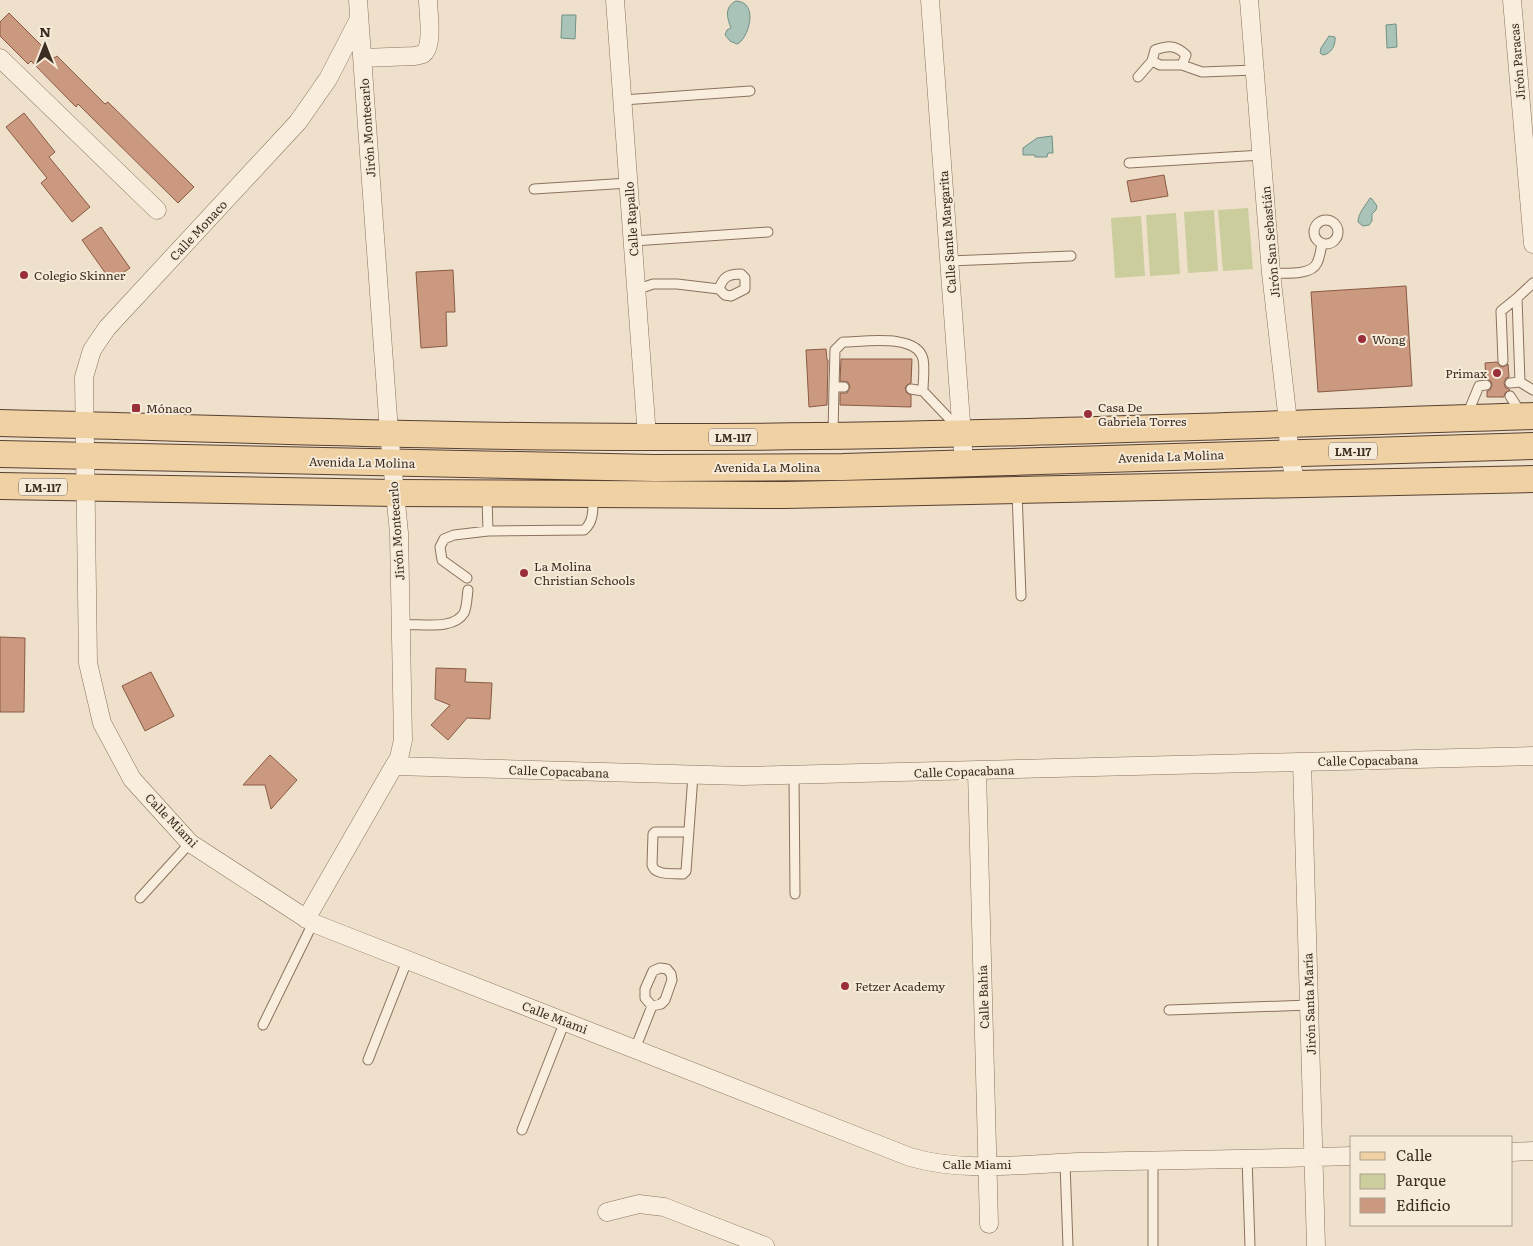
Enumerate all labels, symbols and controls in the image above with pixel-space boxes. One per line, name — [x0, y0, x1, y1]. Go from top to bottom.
north arrow — [20, 20, 70, 70]
text: N — [39, 21, 51, 41]
street label: Jirón Paracas — [1505, 22, 1529, 101]
street label: Jirón Montecarlo — [355, 78, 379, 178]
street label: Calle Santa Margarita — [934, 169, 960, 294]
street label: Calle Rapallo — [619, 181, 643, 257]
street label: Jirón San Sebastián — [1256, 185, 1284, 299]
street label: Calle Monaco — [165, 196, 231, 264]
place label: Colegio Skinner — [34, 266, 126, 284]
marker: Colegio Skinner — [18, 269, 30, 281]
place label: Wong — [1372, 330, 1406, 348]
marker: Wong — [1356, 333, 1368, 345]
place label: Primax — [1445, 364, 1487, 382]
marker: Primax — [1491, 367, 1503, 379]
place label: Casa De Gabriela Torres — [1098, 398, 1187, 430]
place label: Mónaco — [146, 399, 192, 417]
marker: Mónaco — [130, 402, 142, 414]
marker: Casa De Gabriela Torres — [1082, 408, 1094, 420]
road number: LM-117 — [709, 428, 757, 446]
road number: LM-117 — [1329, 442, 1377, 460]
street label: Avenida La Molina — [1118, 445, 1225, 467]
street label: Avenida La Molina — [309, 452, 416, 472]
street label: Avenida La Molina — [714, 458, 821, 476]
road number: LM-117 — [19, 478, 67, 496]
street label: Jirón Montecarlo — [384, 481, 408, 581]
place label: La Molina Christian Schools — [534, 557, 635, 589]
marker: La Molina Christian Schools — [518, 567, 530, 579]
street label: Calle Copacabana — [1318, 750, 1419, 770]
street label: Calle Copacabana — [508, 760, 610, 782]
street label: Calle Copacabana — [913, 760, 1015, 782]
street label: Calle Miami — [141, 789, 203, 851]
street label: Jirón Santa María — [1298, 952, 1320, 1055]
street label: Calle Bahía — [973, 964, 993, 1029]
place label: Fetzer Academy — [855, 977, 945, 995]
marker: Fetzer Academy — [839, 980, 851, 992]
street label: Calle Miami — [519, 996, 591, 1038]
legend — [1350, 1136, 1513, 1226]
text: Calle — [1396, 1143, 1432, 1166]
street label: Calle Miami — [942, 1155, 1012, 1173]
text: Parque — [1396, 1168, 1446, 1191]
text: Edificio — [1396, 1193, 1451, 1216]

